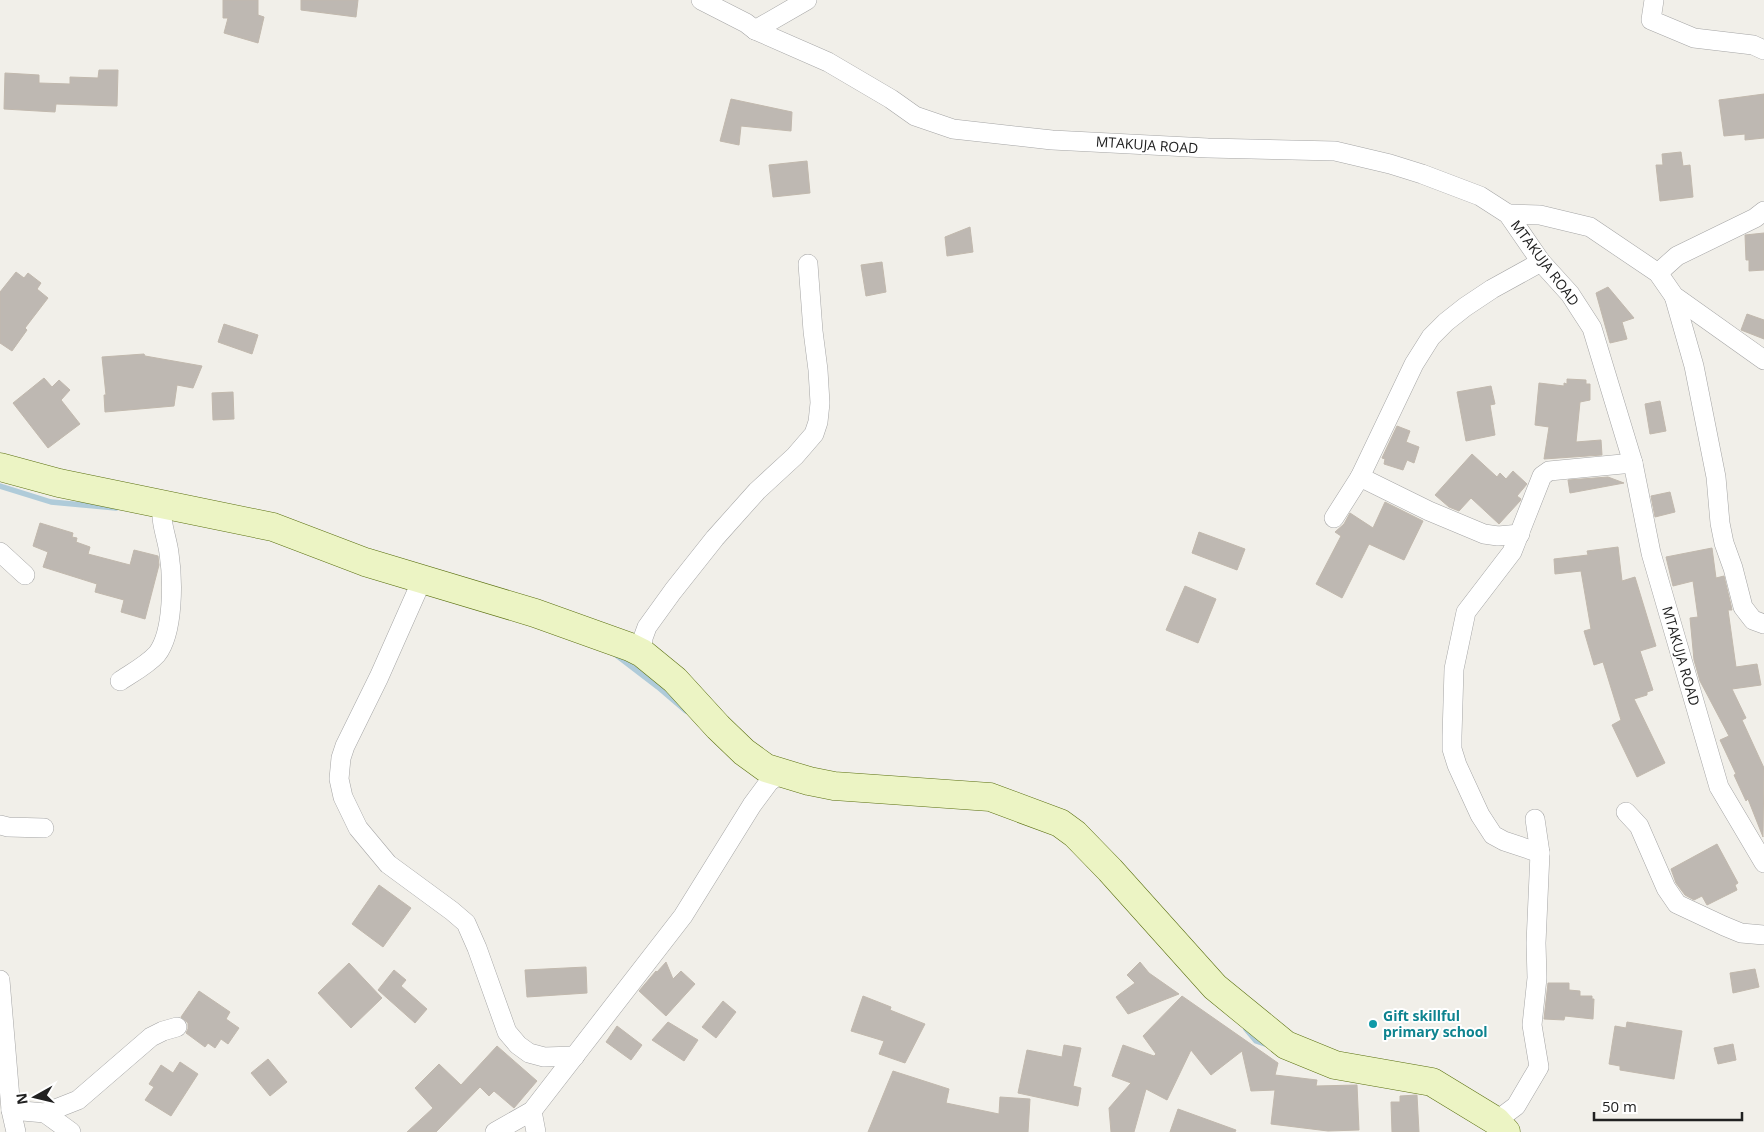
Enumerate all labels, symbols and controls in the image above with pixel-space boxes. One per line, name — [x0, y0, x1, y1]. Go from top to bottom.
street label: MTAKUJA ROAD — [1095, 131, 1199, 158]
street label: MTAKUJA ROAD — [1507, 216, 1584, 309]
street label: MTAKUJA ROAD — [1658, 604, 1705, 708]
place label: Gift skillful primary school — [1383, 1006, 1488, 1041]
marker: Gift skillful primary school — [1367, 1018, 1379, 1030]
north arrow — [10, 1072, 60, 1122]
scale bar — [1594, 1090, 1742, 1122]
text: N — [11, 1092, 32, 1106]
text: 50 m — [1602, 1096, 1637, 1116]

